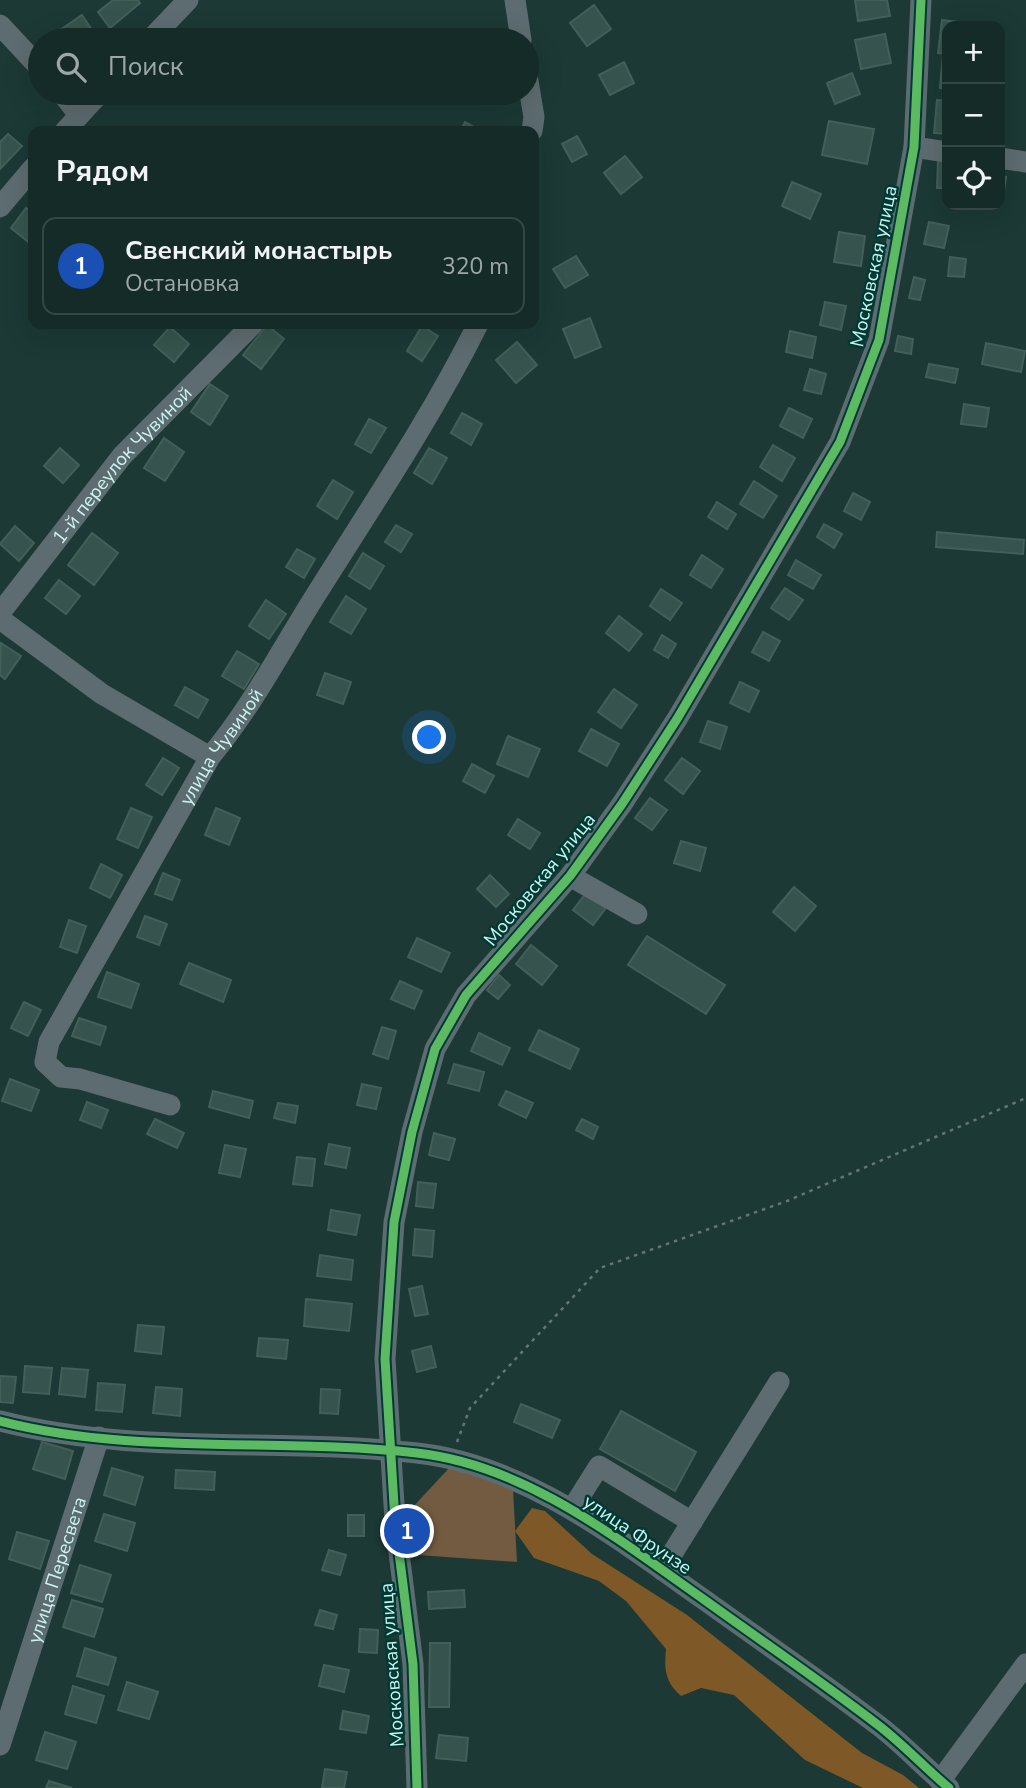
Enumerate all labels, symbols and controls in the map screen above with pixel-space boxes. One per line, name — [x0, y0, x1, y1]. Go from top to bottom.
map controls — [942, 21, 1005, 210]
button: + — [942, 21, 1005, 84]
search box — [28, 28, 539, 105]
icon: search — [52, 48, 90, 86]
text: Поиск — [108, 49, 184, 84]
button: − — [942, 84, 1005, 147]
button: locate — [942, 147, 1005, 210]
text: Рядом — [56, 151, 149, 192]
street label: Московская улица — [844, 183, 904, 349]
text: Свенский монастырь — [125, 233, 392, 268]
text: 1 — [74, 251, 88, 282]
text: 320 m — [442, 251, 509, 282]
text: Остановка — [125, 268, 240, 299]
street label: 1-й переулок Чувиной — [46, 381, 198, 550]
street label: улица Чувиной — [173, 684, 270, 810]
your location — [412, 720, 446, 754]
street label: Московская улица — [478, 808, 602, 952]
street label: улица Фрунзе — [578, 1489, 697, 1581]
street label: улица Пересвета — [22, 1494, 93, 1647]
pin: 1 — [384, 1505, 430, 1557]
street label: Московская улица — [373, 1582, 411, 1748]

